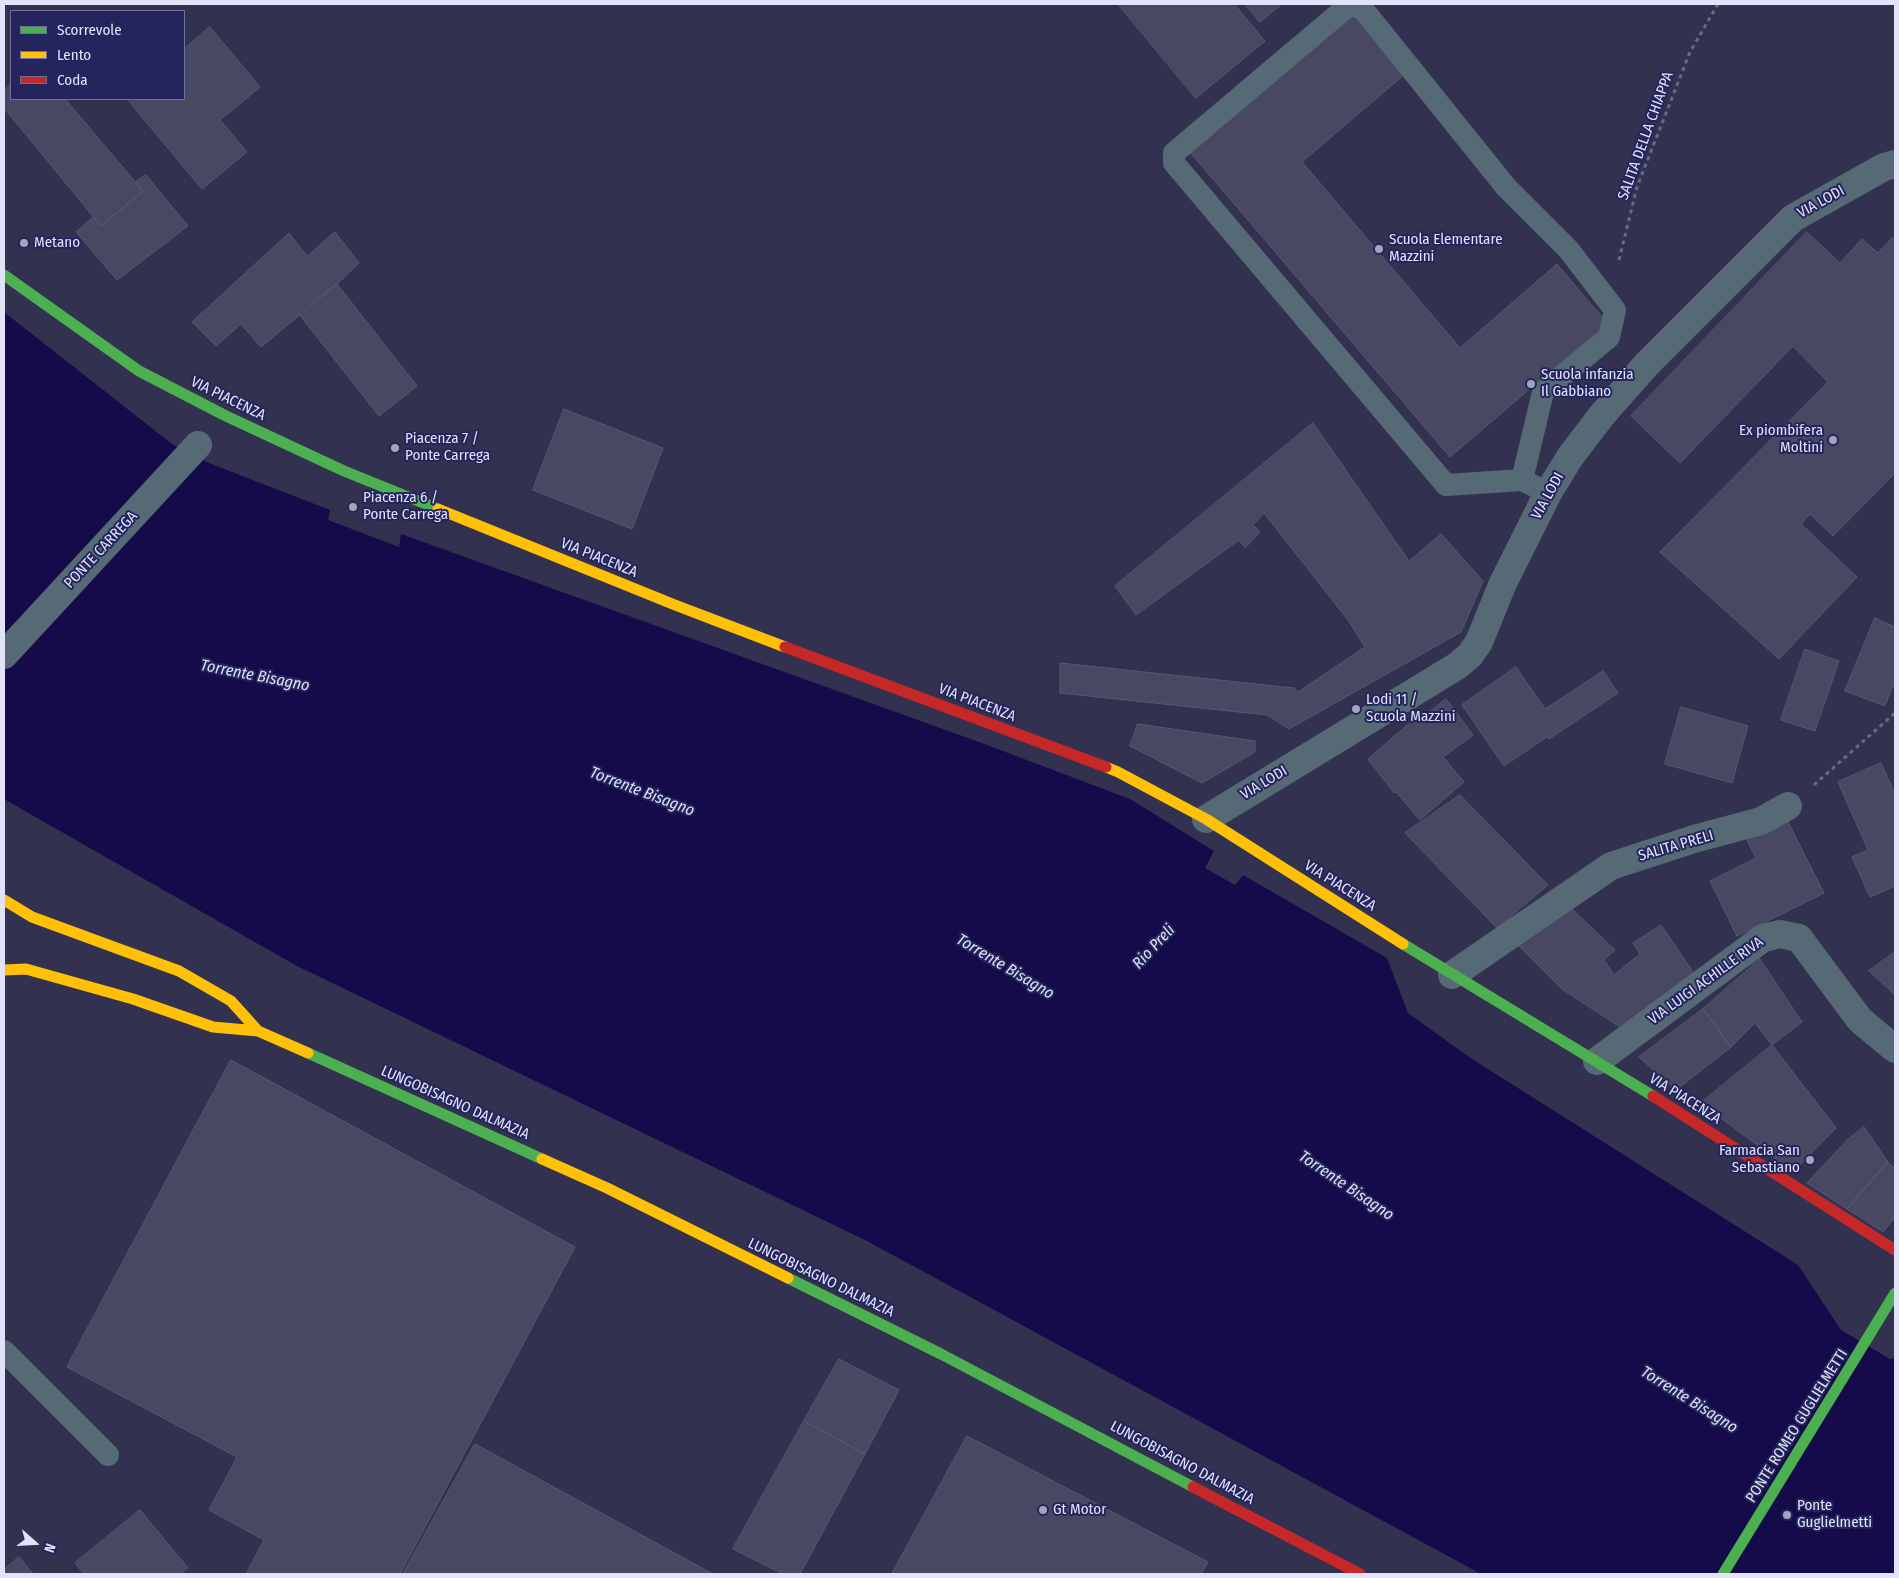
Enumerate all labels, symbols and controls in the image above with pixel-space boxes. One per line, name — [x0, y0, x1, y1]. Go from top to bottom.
legend — [10, 10, 185, 100]
text: Scorrevole — [57, 21, 122, 39]
text: Lento — [57, 46, 91, 64]
street label: SALITA DELLA CHIAPPA — [1614, 69, 1678, 203]
text: Coda — [57, 71, 88, 89]
street label: VIA LODI — [1794, 182, 1848, 222]
place label: Scuola Elementare Mazzini — [1389, 231, 1503, 266]
place label: Metano — [34, 234, 80, 252]
marker: Metano — [18, 237, 30, 249]
marker: Scuola Elementare Mazzini — [1373, 243, 1385, 255]
place label: Scuola infanzia Il Gabbiano — [1541, 366, 1634, 401]
street label: VIA PIACENZA — [188, 373, 268, 425]
marker: Scuola infanzia Il Gabbiano — [1525, 378, 1537, 390]
place label: Ex piombifera Moltini — [1739, 422, 1823, 457]
place label: Piacenza 7 / Ponte Carrega — [405, 430, 490, 465]
marker: Ex piombifera Moltini — [1827, 434, 1839, 446]
marker: Piacenza 7 / Ponte Carrega — [389, 442, 401, 454]
street label: VIA LODI — [1528, 469, 1568, 523]
place label: Piacenza 6 / Ponte Carrega — [363, 489, 448, 524]
marker: Piacenza 6 / Ponte Carrega — [347, 501, 359, 513]
street label: PONTE CARREGA — [61, 508, 141, 592]
street label: VIA PIACENZA — [558, 534, 640, 582]
water label: Torrente Bisagno — [199, 656, 311, 696]
street label: VIA PIACENZA — [936, 680, 1018, 726]
place label: Lodi 11 / Scuola Mazzini — [1366, 691, 1456, 726]
marker: Lodi 11 / Scuola Mazzini — [1350, 703, 1362, 715]
street label: VIA LODI — [1238, 762, 1290, 804]
water label: Torrente Bisagno — [587, 763, 697, 821]
street label: SALITA PRELI — [1636, 827, 1716, 865]
street label: VIA PIACENZA — [1301, 857, 1379, 915]
water label: Rio Preli — [1129, 921, 1179, 973]
water label: Torrente Bisagno — [953, 930, 1057, 1004]
street label: VIA LUIGI ACHILLE RIVA — [1645, 933, 1767, 1029]
street label: LUNGOBISAGNO DALMAZIA — [378, 1062, 532, 1144]
street label: VIA PIACENZA — [1646, 1070, 1724, 1128]
place label: Farmacia San Sebastiano — [1719, 1142, 1800, 1177]
water label: Torrente Bisagno — [1295, 1147, 1397, 1225]
marker: Farmacia San Sebastiano — [1804, 1154, 1816, 1166]
street label: LUNGOBISAGNO DALMAZIA — [745, 1235, 897, 1321]
street label: PONTE ROMEO GUGLIELMETTI — [1742, 1346, 1852, 1506]
water label: Torrente Bisagno — [1637, 1363, 1741, 1437]
street label: LUNGOBISAGNO DALMAZIA — [1107, 1417, 1257, 1509]
place label: Ponte Guglielmetti — [1797, 1497, 1872, 1532]
place label: Gt Motor — [1053, 1501, 1106, 1519]
marker: Gt Motor — [1037, 1504, 1049, 1516]
marker: Ponte Guglielmetti — [1781, 1509, 1793, 1521]
north arrow — [10, 1518, 60, 1568]
text: N — [40, 1541, 59, 1555]

